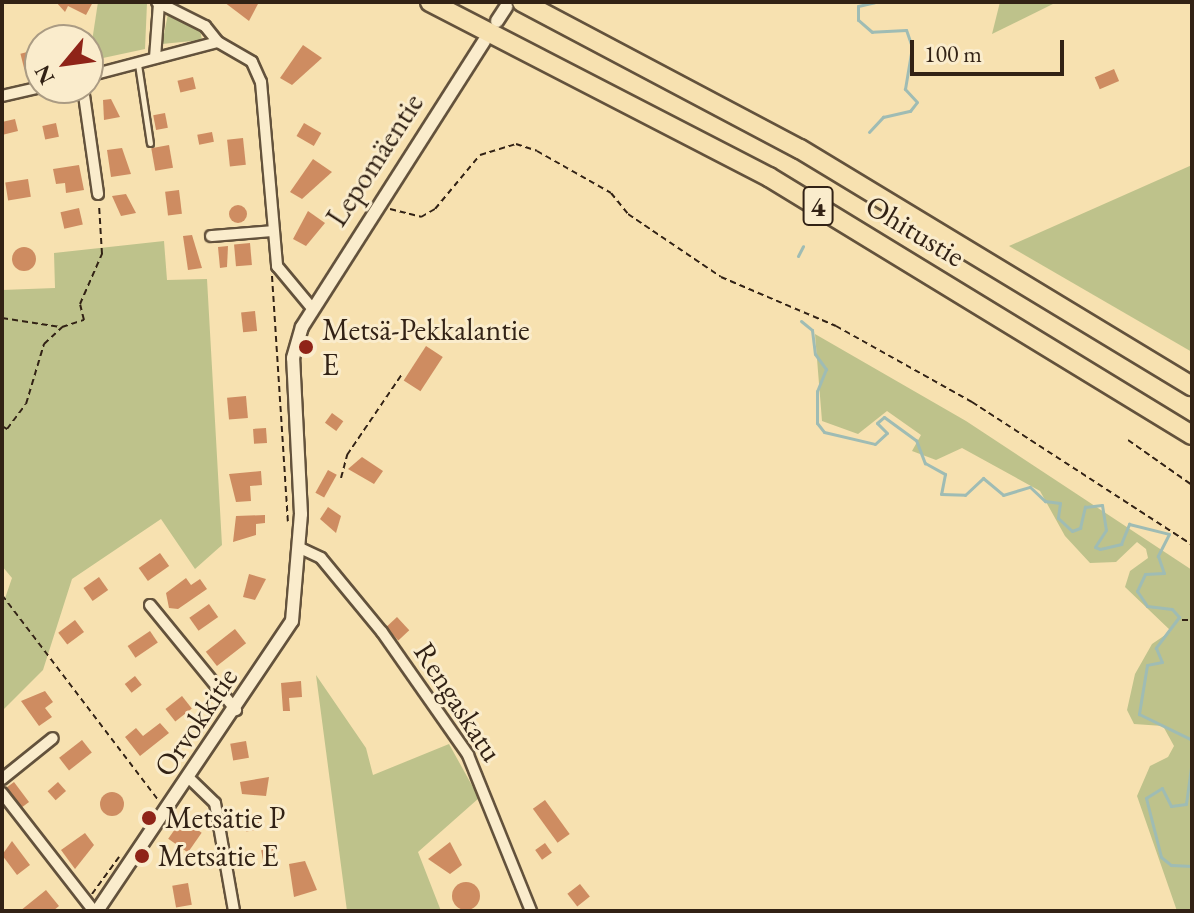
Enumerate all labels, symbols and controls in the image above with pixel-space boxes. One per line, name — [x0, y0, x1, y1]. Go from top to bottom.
north arrow — [24, 24, 104, 104]
scale bar — [914, 24, 1068, 74]
text: 100 m — [924, 38, 982, 69]
text: N — [27, 60, 61, 90]
street label: Lepomäentie — [319, 87, 431, 233]
road number: 4 — [802, 182, 834, 230]
street label: Ohitustie — [859, 187, 971, 275]
place label: Metsä-Pekkalantie E — [322, 312, 530, 382]
marker: Metsä-Pekkalantie E — [297, 338, 315, 356]
street label: Rengaskatu — [406, 636, 510, 768]
street label: Orvokkitie — [147, 661, 245, 783]
place label: Metsätie P — [165, 800, 285, 836]
marker: Metsätie P — [140, 809, 158, 827]
place label: Metsätie E — [158, 838, 279, 874]
marker: Metsätie E — [133, 847, 151, 865]

